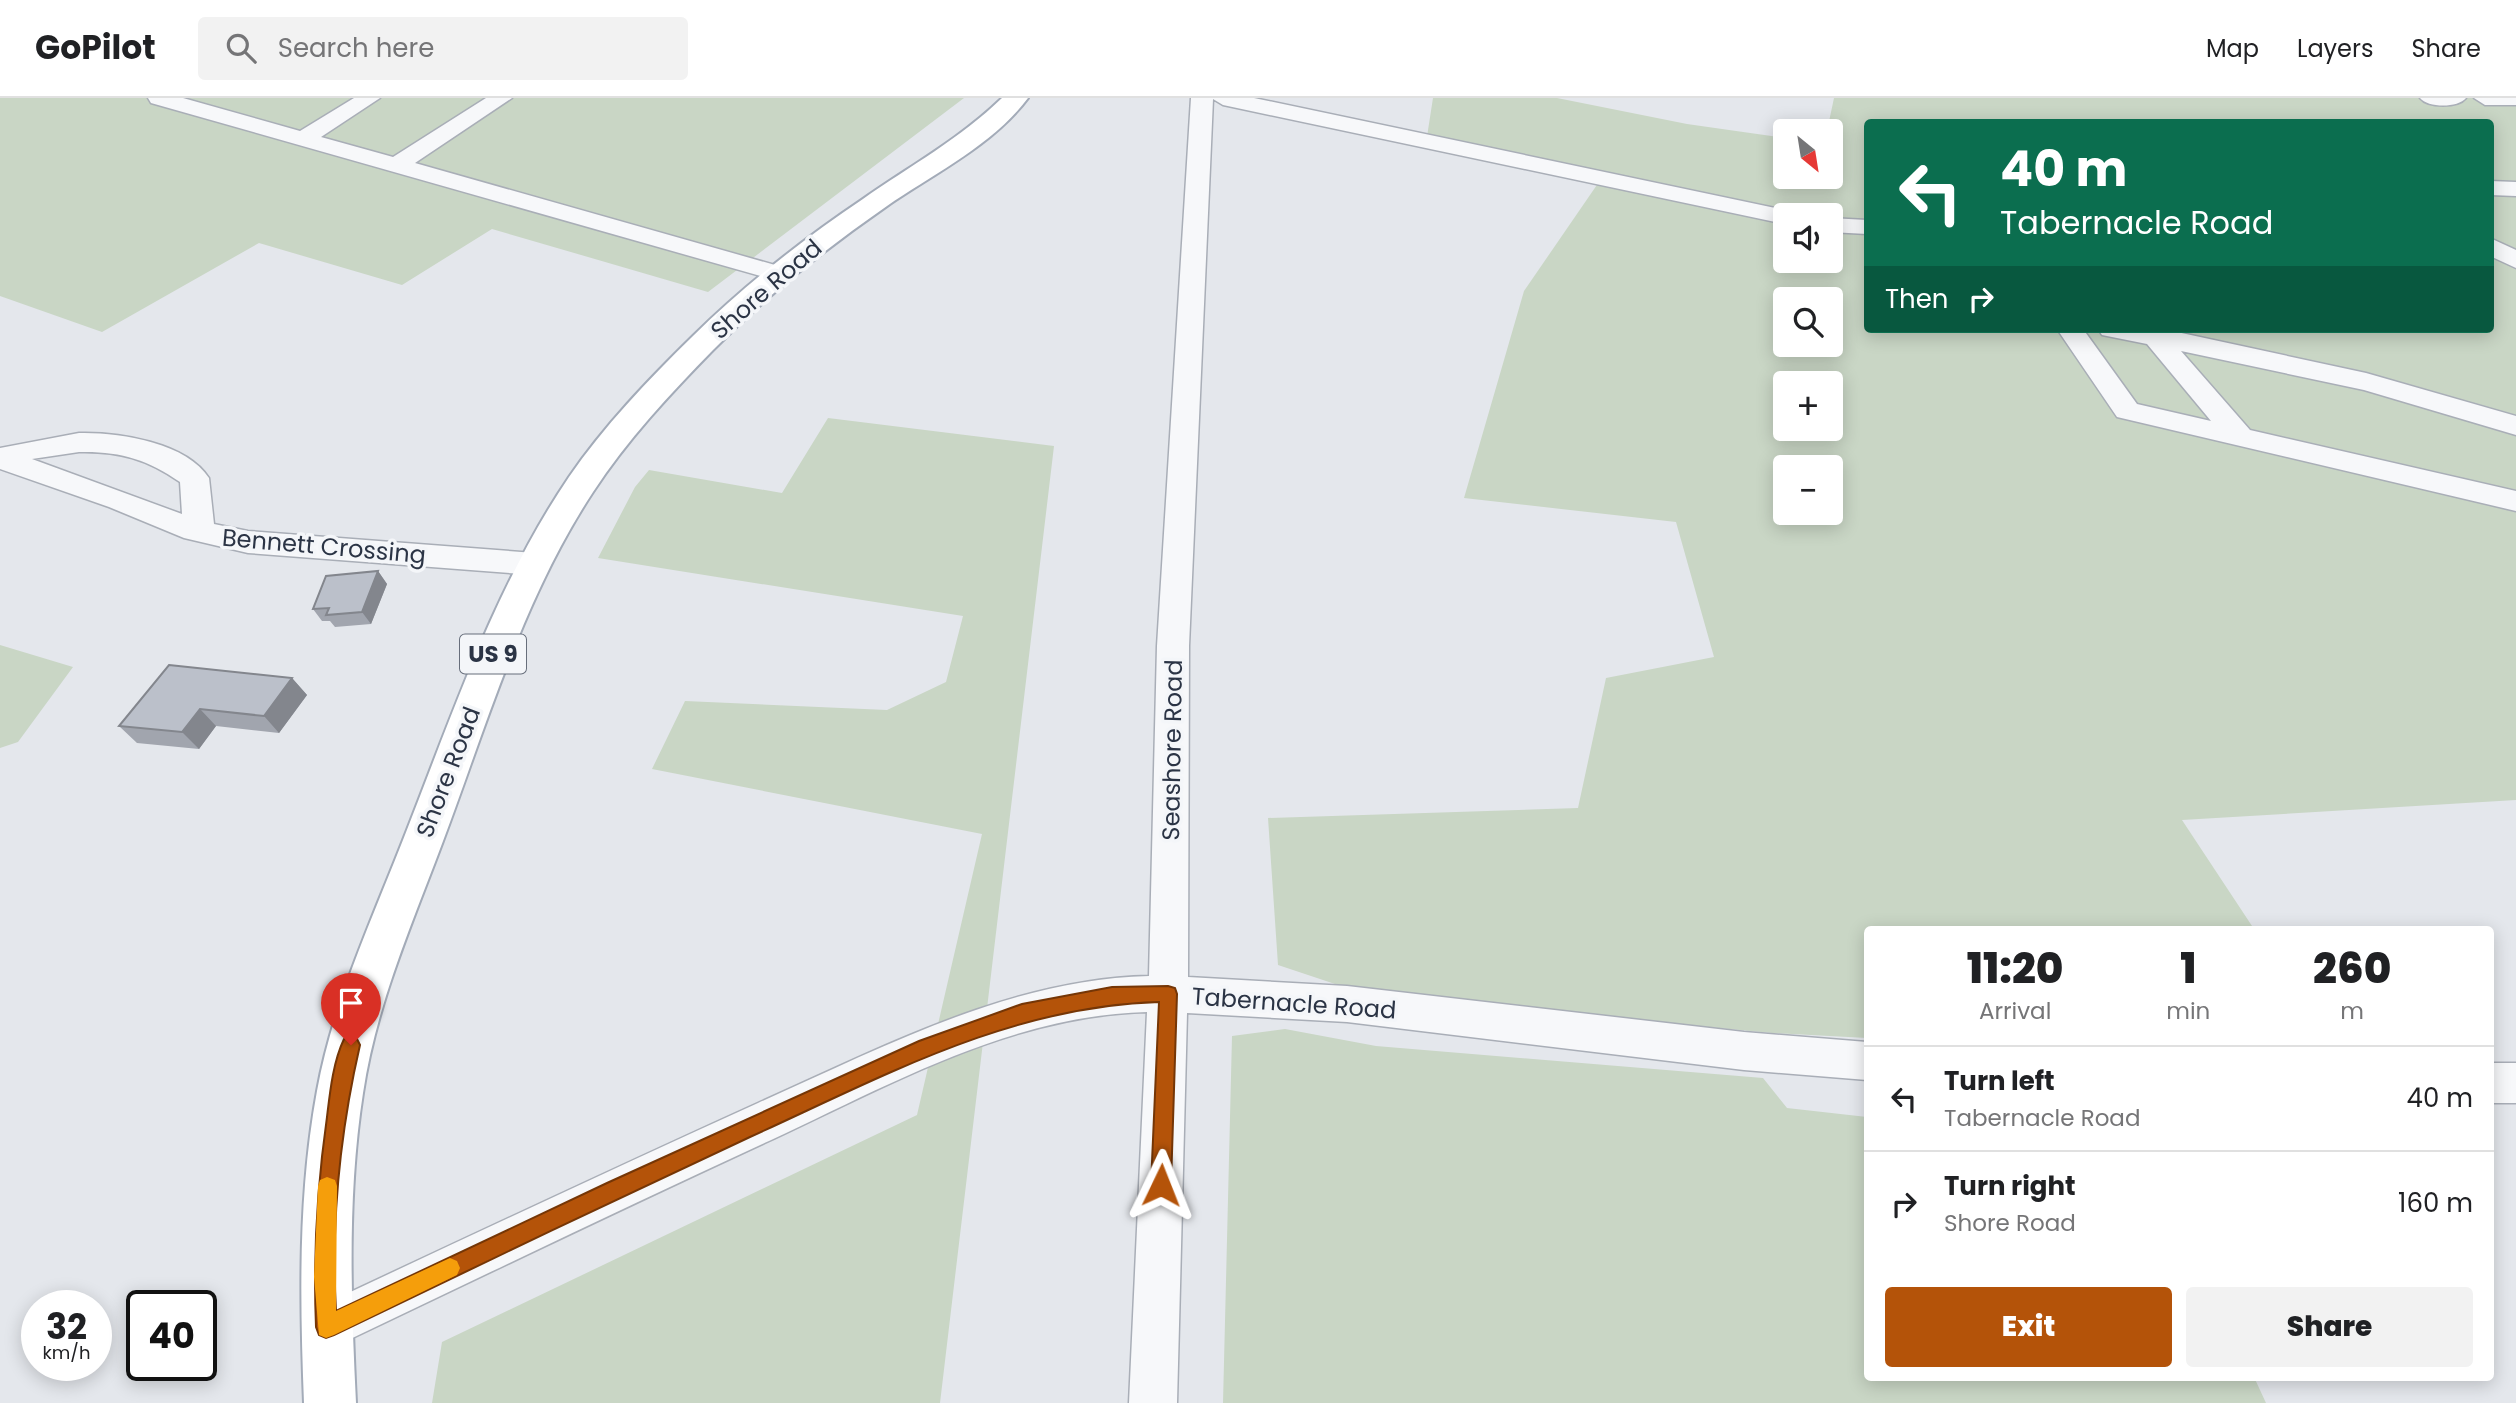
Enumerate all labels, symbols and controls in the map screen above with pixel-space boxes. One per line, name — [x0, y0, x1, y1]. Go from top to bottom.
search box — [198, 17, 688, 80]
text: GoPilot — [35, 24, 156, 71]
icon: search — [222, 29, 260, 67]
text: Search here — [278, 30, 434, 66]
text: Map — [2206, 32, 2259, 65]
text: Layers — [2297, 32, 2373, 65]
text: Share — [2411, 32, 2481, 65]
north arrow — [1773, 119, 1843, 189]
map controls — [1773, 119, 1843, 525]
text: 40 m — [2000, 135, 2127, 203]
icon: left — [1885, 147, 1976, 238]
text: Tabernacle Road — [2000, 200, 2273, 245]
button: sound — [1773, 203, 1843, 273]
street label: Shore Road — [703, 231, 829, 347]
icon: right — [1962, 280, 2000, 318]
text: Then — [1885, 281, 1948, 317]
button: search — [1773, 287, 1843, 357]
button: + — [1773, 371, 1843, 441]
button: − — [1773, 455, 1843, 525]
street label: Bennett Crossing — [221, 521, 427, 571]
road number: US 9 — [460, 634, 526, 674]
street label: Seashore Road — [1154, 659, 1190, 841]
street label: Shore Road — [408, 702, 488, 842]
text: 11:20 — [1967, 939, 2063, 998]
text: 1 — [2180, 939, 2196, 998]
text: 260 — [2313, 939, 2391, 998]
pin — [321, 973, 381, 1045]
street label: Tabernacle Road — [1191, 979, 1397, 1027]
icon: arrive — [332, 984, 370, 1022]
text: Arrival — [1979, 995, 2051, 1027]
text: min — [2166, 995, 2210, 1027]
text: m — [2340, 995, 2364, 1027]
text: Turn left — [1944, 1063, 2055, 1099]
icon: left — [1885, 1080, 1923, 1118]
text: 40 m — [2407, 1080, 2473, 1116]
text: Tabernacle Road — [1944, 1102, 2140, 1134]
position arrow — [1124, 1148, 1198, 1222]
text: Turn right — [1944, 1168, 2076, 1204]
icon: right — [1885, 1185, 1923, 1223]
text: 160 m — [2398, 1185, 2473, 1221]
text: Shore Road — [1944, 1207, 2076, 1239]
button: Exit — [1885, 1287, 2172, 1367]
button: Share — [2186, 1287, 2473, 1367]
speed limit sign: 40 — [126, 1290, 217, 1381]
text: 32 — [46, 1302, 87, 1351]
text: km/h — [43, 1340, 90, 1365]

